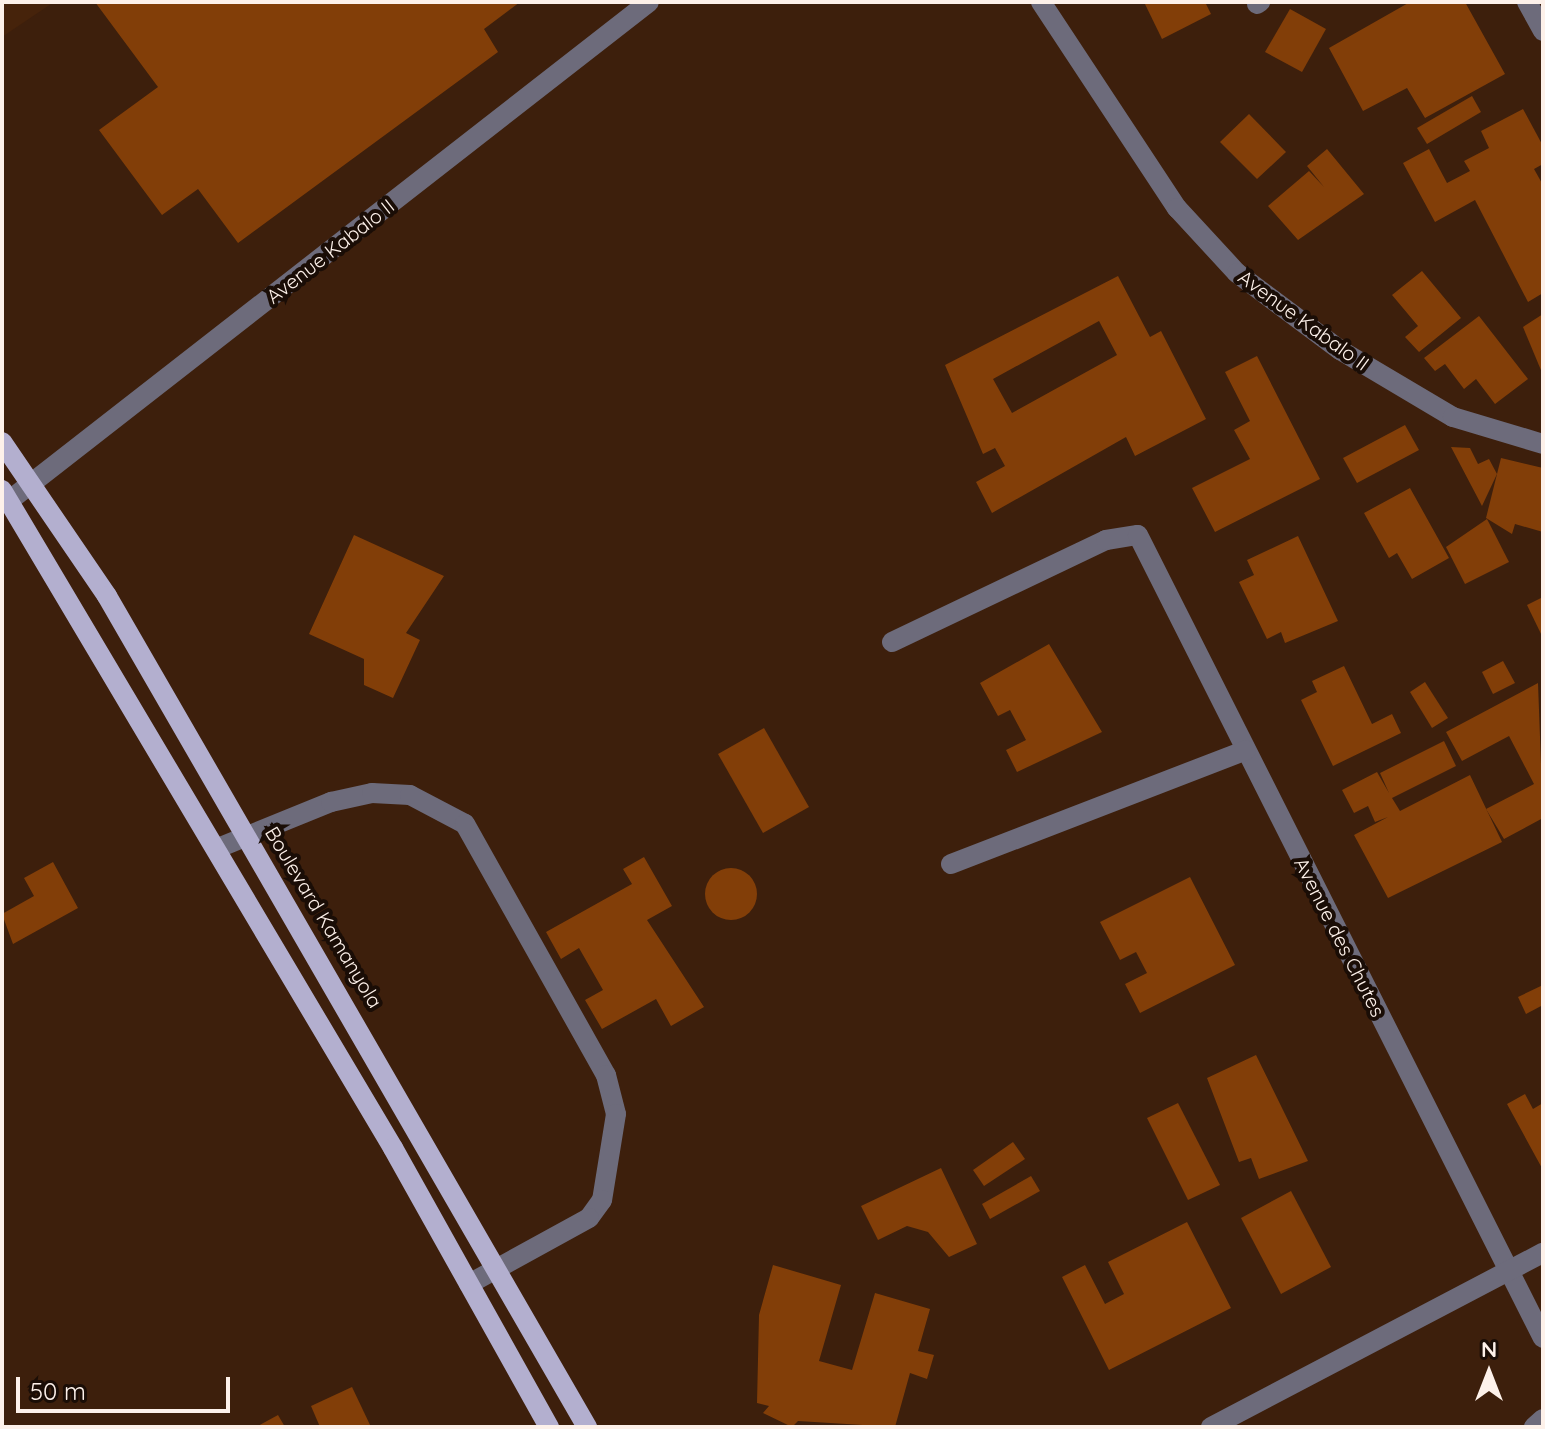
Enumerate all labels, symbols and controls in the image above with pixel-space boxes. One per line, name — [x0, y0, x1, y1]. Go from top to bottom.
street label: Avenue Kabalo II — [261, 194, 399, 308]
street label: Avenue Kabalo II — [1234, 265, 1374, 375]
street label: Boulevard Kamanyola — [260, 822, 388, 1012]
street label: Avenue des Chutes — [1290, 853, 1390, 1021]
north arrow — [1449, 1333, 1529, 1413]
text: N — [1481, 1335, 1497, 1363]
scale bar — [20, 1361, 234, 1411]
text: 50 m — [30, 1376, 86, 1406]

